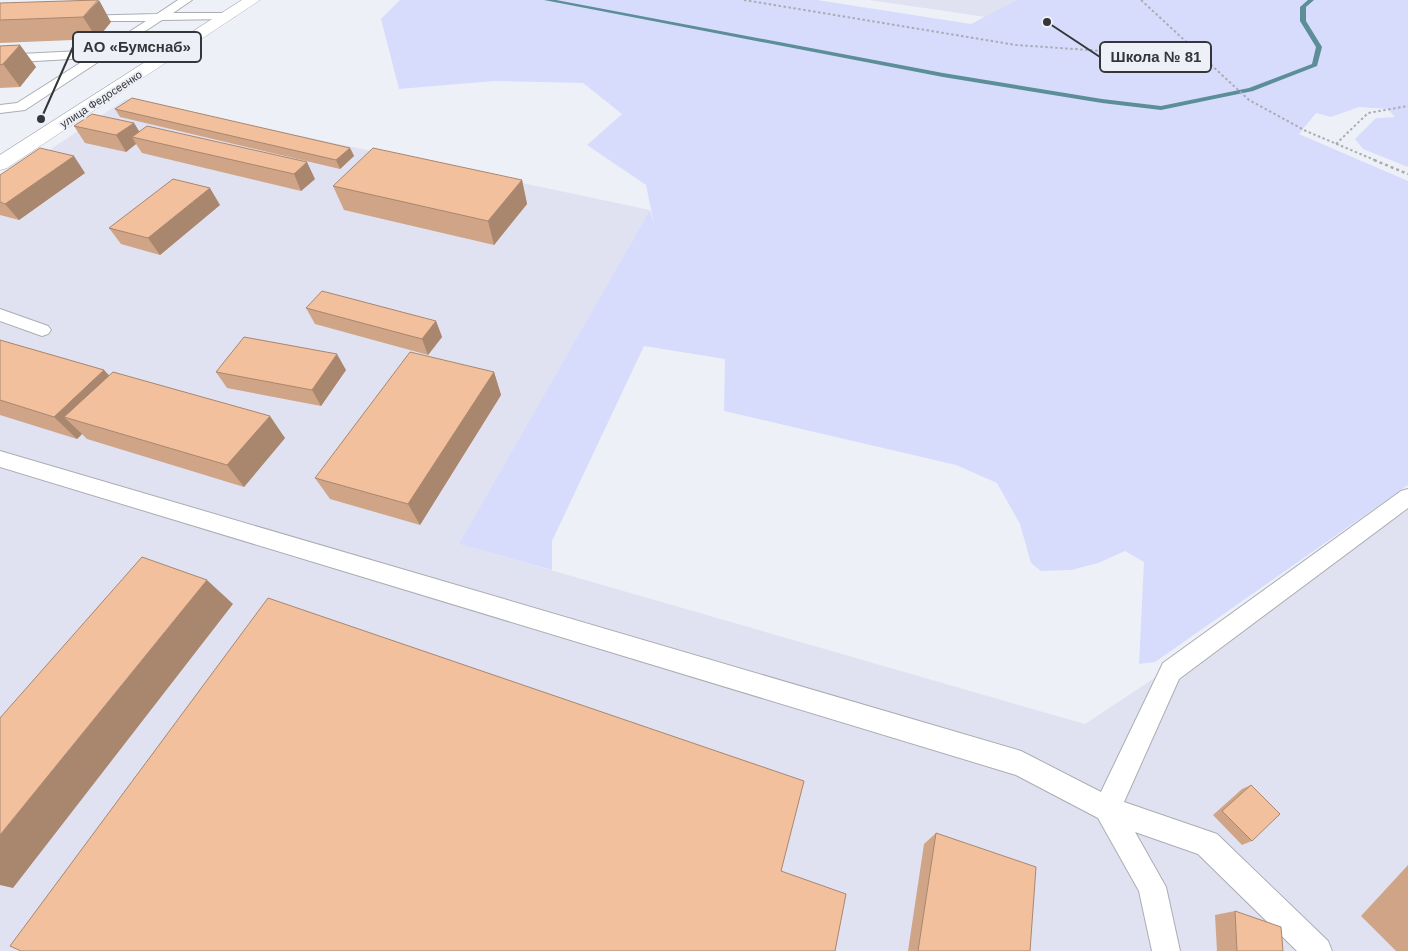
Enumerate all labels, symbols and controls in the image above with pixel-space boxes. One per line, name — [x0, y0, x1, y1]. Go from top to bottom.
callout: АО «Бумснаб» — [73, 32, 201, 62]
text: АО «Бумснаб» — [83, 38, 191, 55]
callout: Школа № 81 — [1100, 42, 1211, 72]
text: Школа № 81 — [1111, 48, 1201, 65]
street label: улица Федосеенко — [58, 68, 144, 130]

